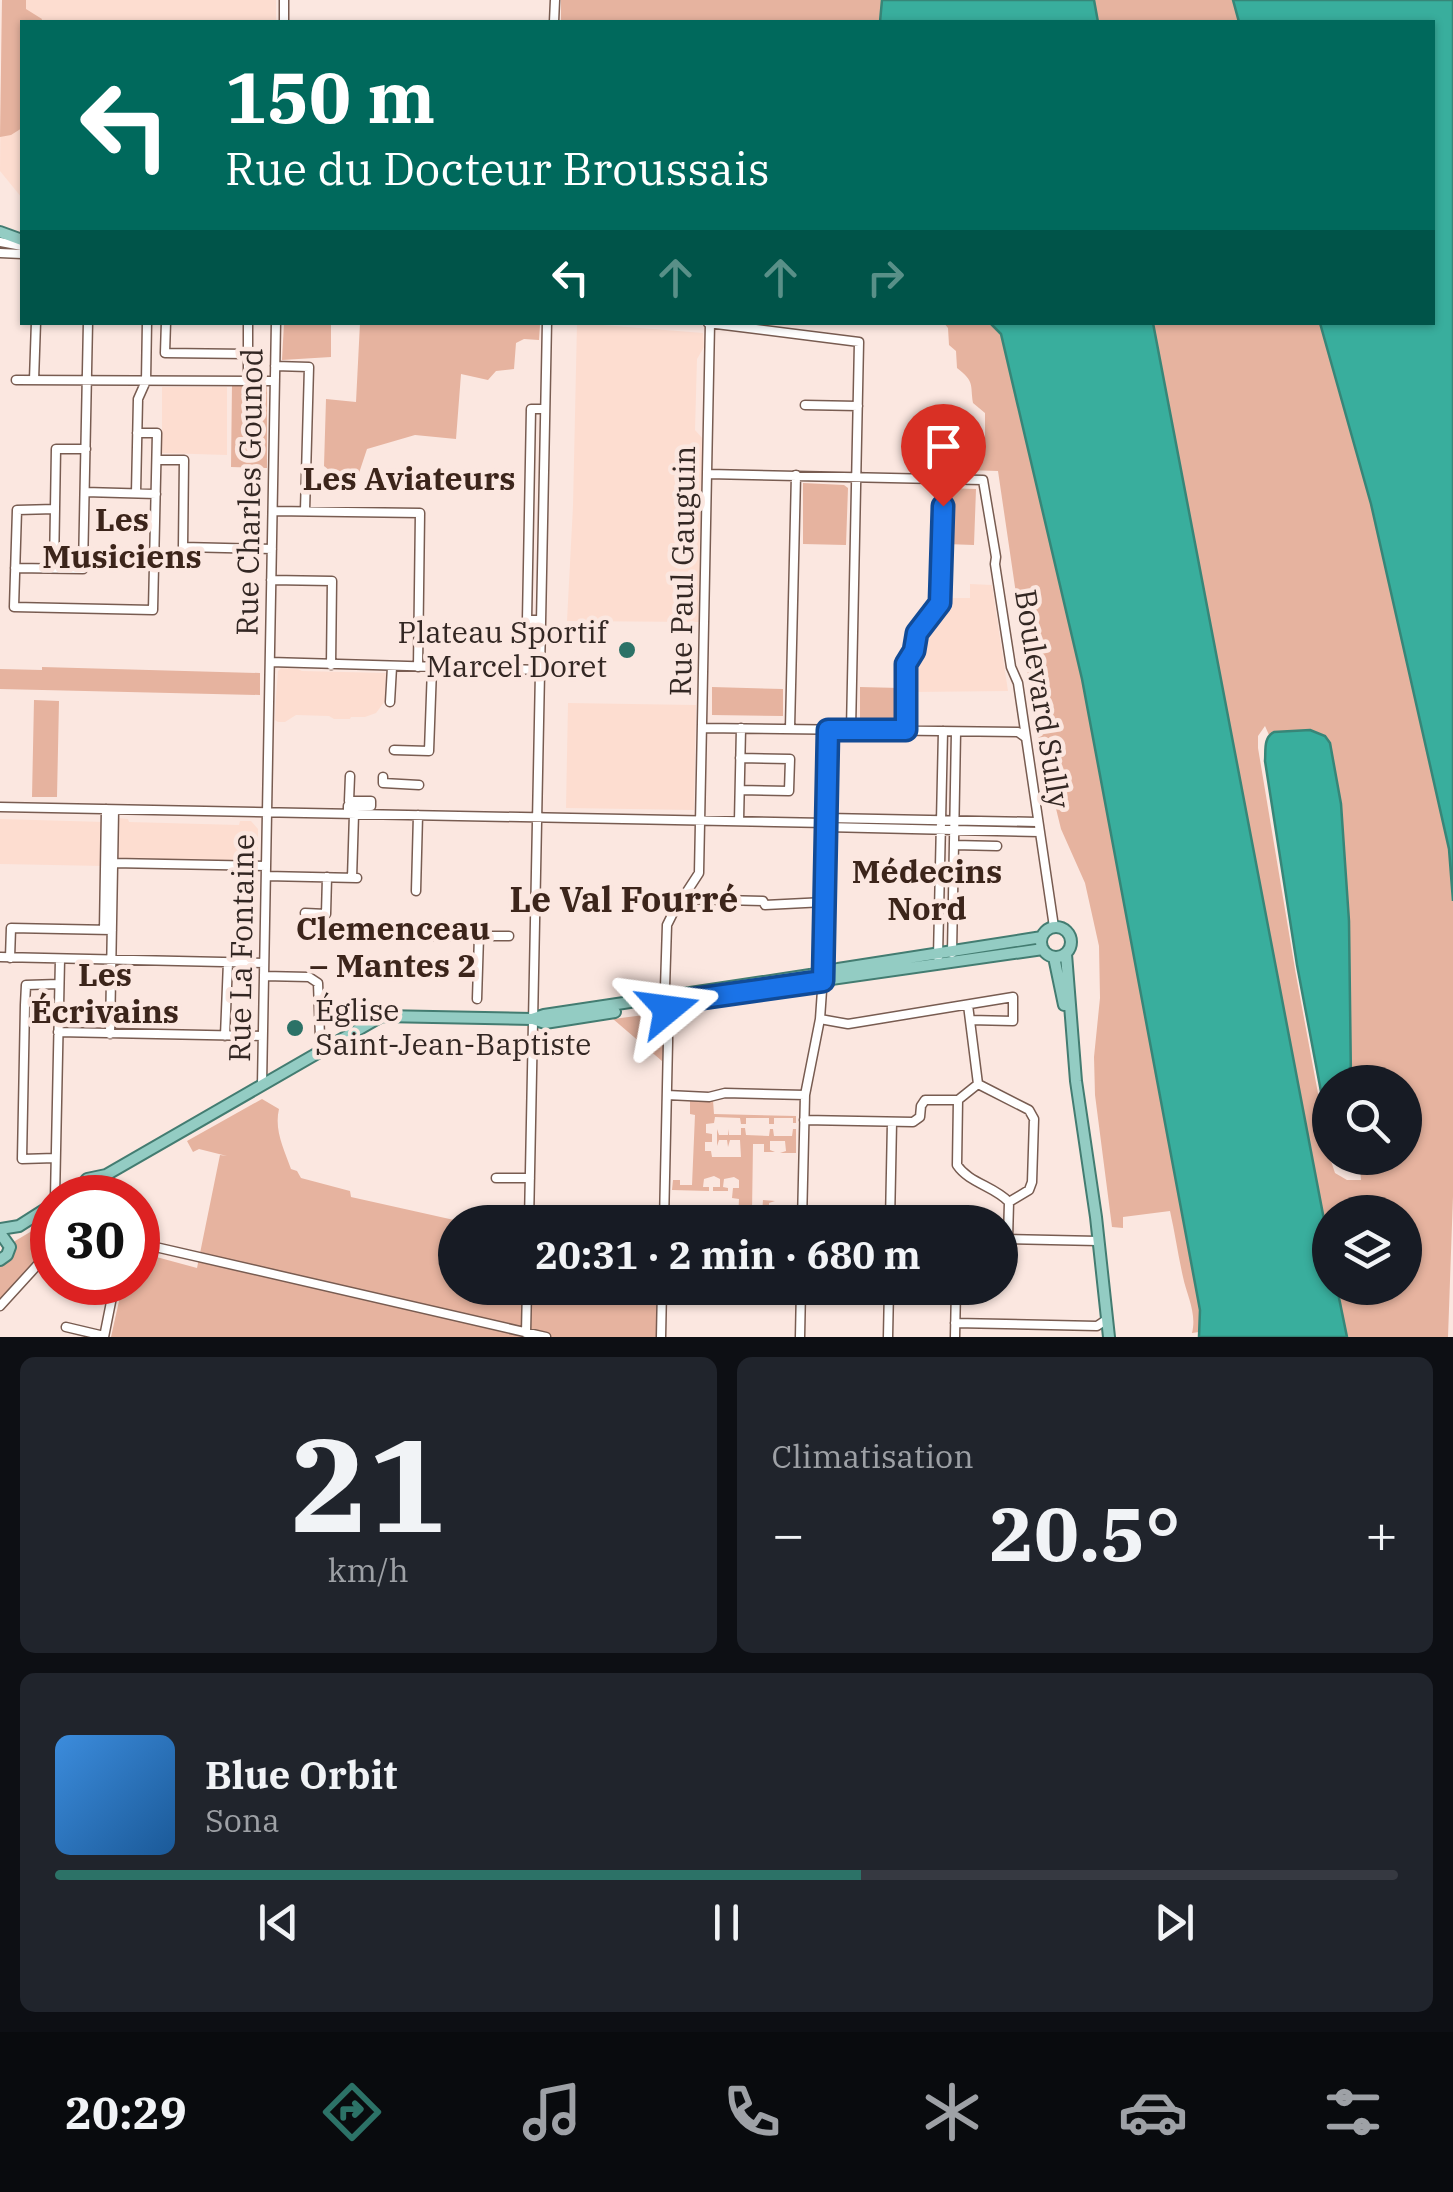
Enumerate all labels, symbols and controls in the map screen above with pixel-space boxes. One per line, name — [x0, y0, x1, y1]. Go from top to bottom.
text: 150 m — [225, 51, 435, 142]
icon: left — [60, 60, 190, 190]
text: Rue du Docteur Broussais — [225, 139, 770, 197]
icon: left — [543, 250, 598, 305]
icon: ahead — [648, 250, 703, 305]
icon: ahead — [753, 250, 808, 305]
icon: right — [858, 250, 913, 305]
street label: Rue Charles Gounod — [226, 348, 271, 636]
pin — [901, 404, 986, 507]
icon: arrive — [916, 419, 971, 474]
street label: Rue Paul Gauguin — [660, 445, 703, 697]
district label: Les Aviateurs — [303, 457, 515, 499]
district label: Les Musiciens — [42, 498, 202, 577]
street label: Boulevard Sully — [1007, 586, 1080, 811]
place label: Plateau Sportif Marcel Doret — [397, 612, 609, 685]
marker: Plateau Sportif Marcel Doret — [616, 639, 638, 661]
street label: Rue La Fontaine — [219, 834, 262, 1062]
district label: Médecins Nord — [852, 850, 1002, 929]
district label: Le Val Fourré — [510, 876, 738, 922]
district label: Clemenceau – Mantes 2 — [296, 907, 490, 986]
district label: Les Écrivains — [31, 953, 179, 1032]
position arrow — [616, 957, 720, 1061]
place label: Église Saint-Jean-Baptiste — [315, 990, 591, 1063]
marker: Église Saint-Jean-Baptiste — [284, 1017, 306, 1039]
map controls — [1312, 1065, 1422, 1305]
button: search — [1312, 1065, 1422, 1175]
speed limit sign: 30 — [30, 1175, 160, 1305]
button: layers — [1312, 1195, 1422, 1305]
text: 20:31 · 2 min · 680 m — [535, 1230, 921, 1279]
text: 21 — [290, 1399, 446, 1568]
text: Climatisation — [772, 1435, 974, 1477]
text: 20.5° — [989, 1484, 1180, 1582]
text: − — [772, 1498, 805, 1569]
text: + — [1365, 1498, 1398, 1569]
text: km/h — [328, 1549, 409, 1591]
text: Blue Orbit — [205, 1750, 397, 1799]
text: Sona — [205, 1799, 280, 1841]
icon: previous — [251, 1895, 306, 1950]
icon: pause — [699, 1895, 754, 1950]
icon: next — [1147, 1895, 1202, 1950]
icon: directions — [317, 2077, 387, 2147]
icon: music — [517, 2077, 587, 2147]
icon: phone — [717, 2077, 787, 2147]
icon: climate — [917, 2077, 987, 2147]
icon: car — [1118, 2077, 1188, 2147]
icon: filters — [1318, 2077, 1388, 2147]
text: 20:29 — [65, 2083, 187, 2141]

